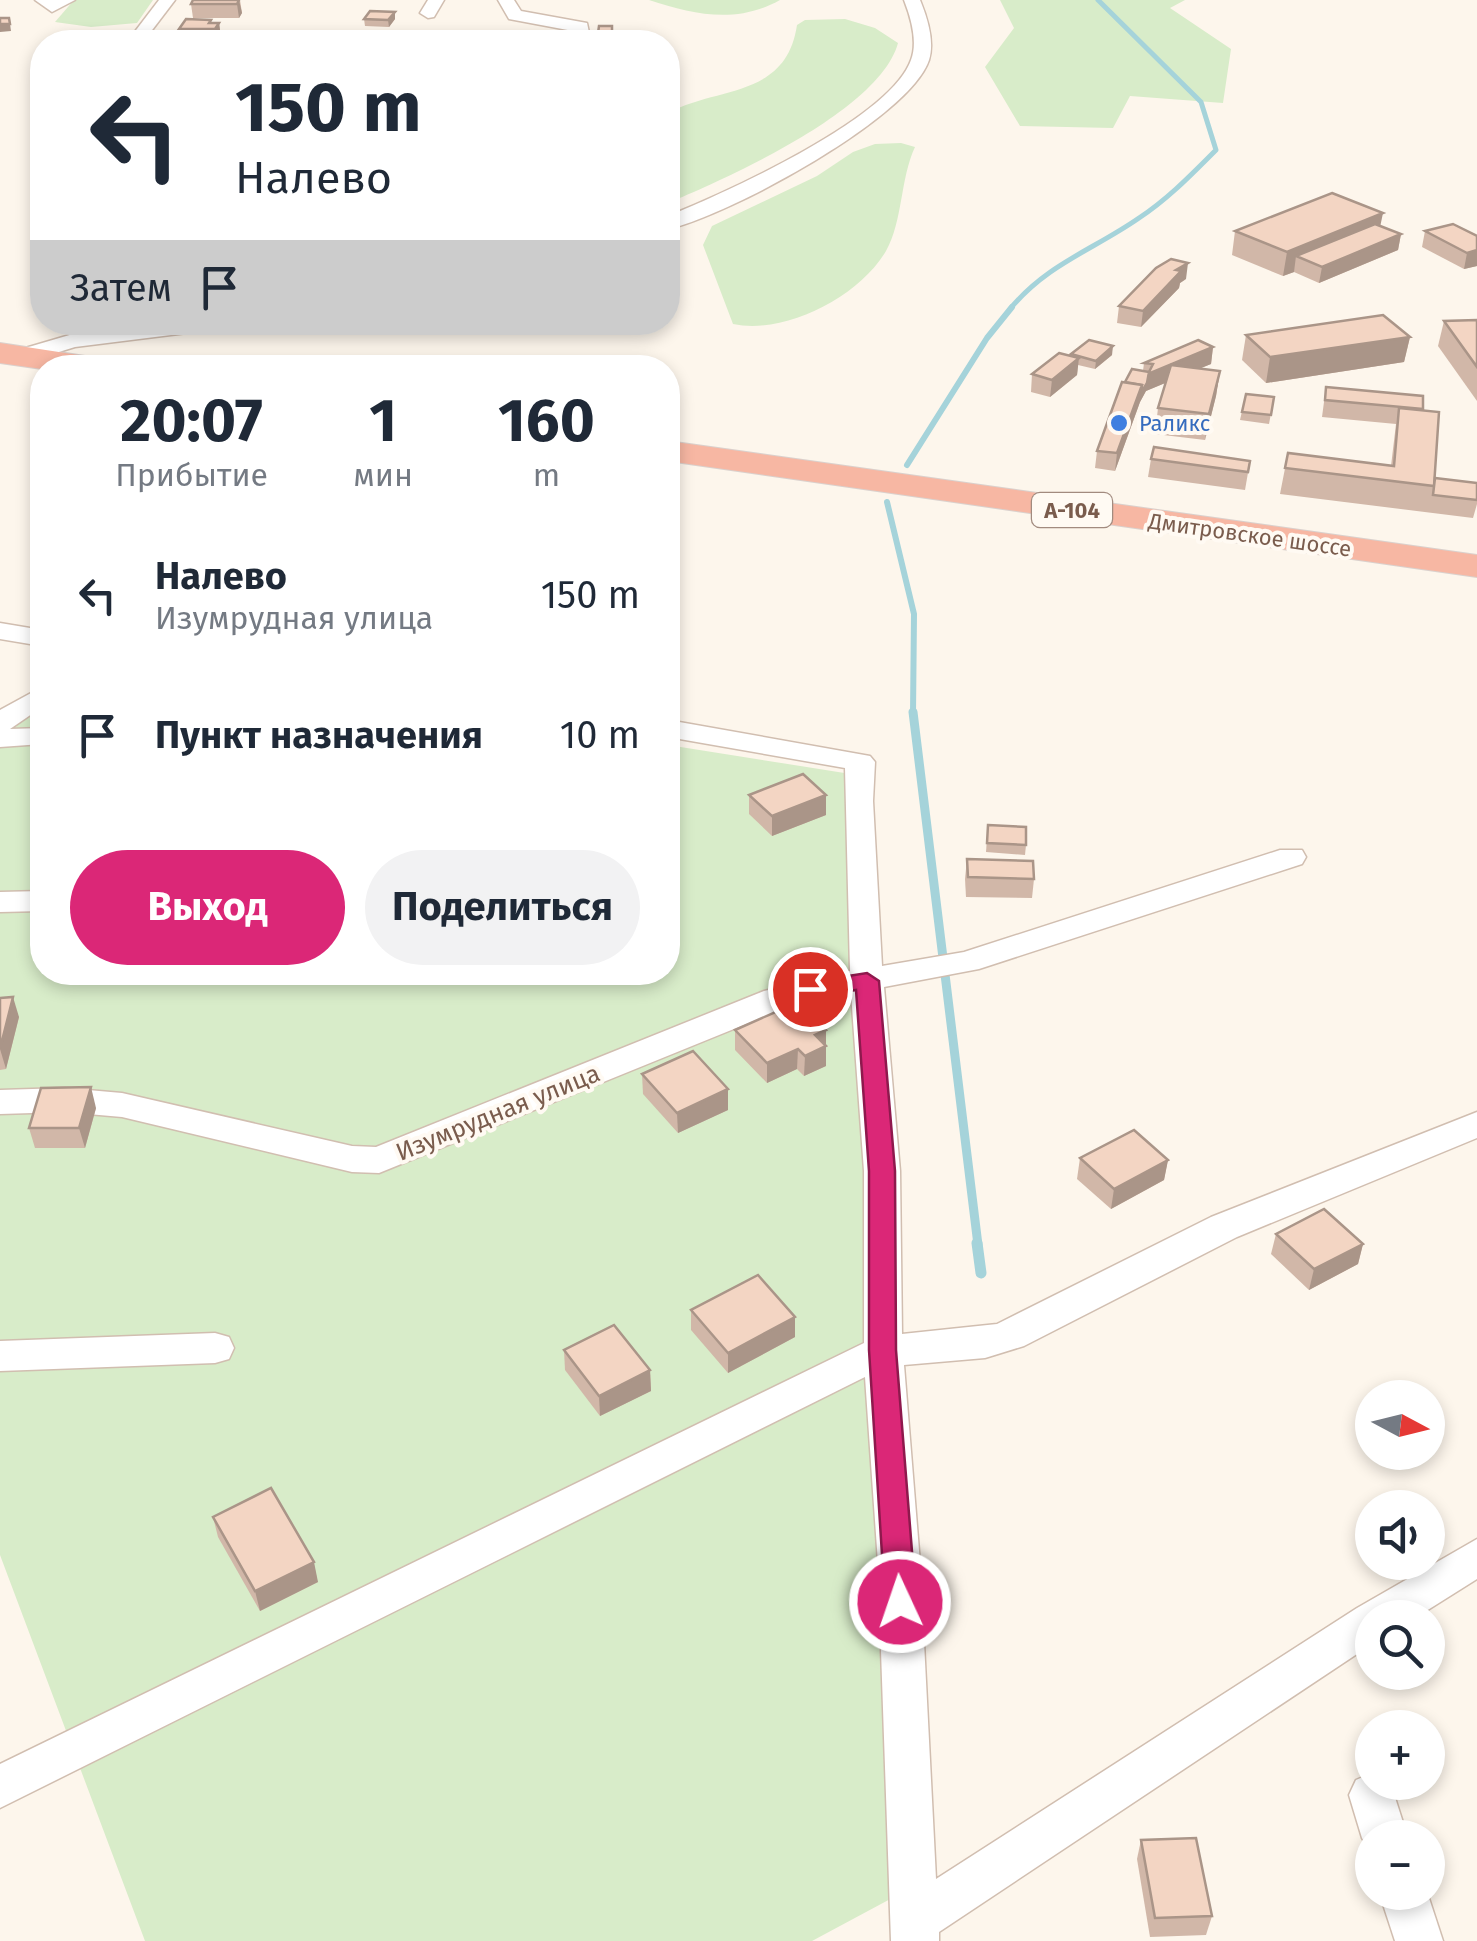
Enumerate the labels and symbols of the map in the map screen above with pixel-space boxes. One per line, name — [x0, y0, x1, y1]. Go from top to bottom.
place label: Раликс — [1139, 410, 1210, 437]
marker: Раликс — [1108, 412, 1130, 434]
road number: А-104 — [1032, 493, 1112, 527]
street label: Дмитровское шоссе — [1146, 507, 1353, 563]
pin — [768, 947, 853, 1032]
street label: Изумрудная улица — [392, 1058, 604, 1168]
north arrow — [1355, 1380, 1445, 1470]
position arrow — [848, 1550, 952, 1654]

